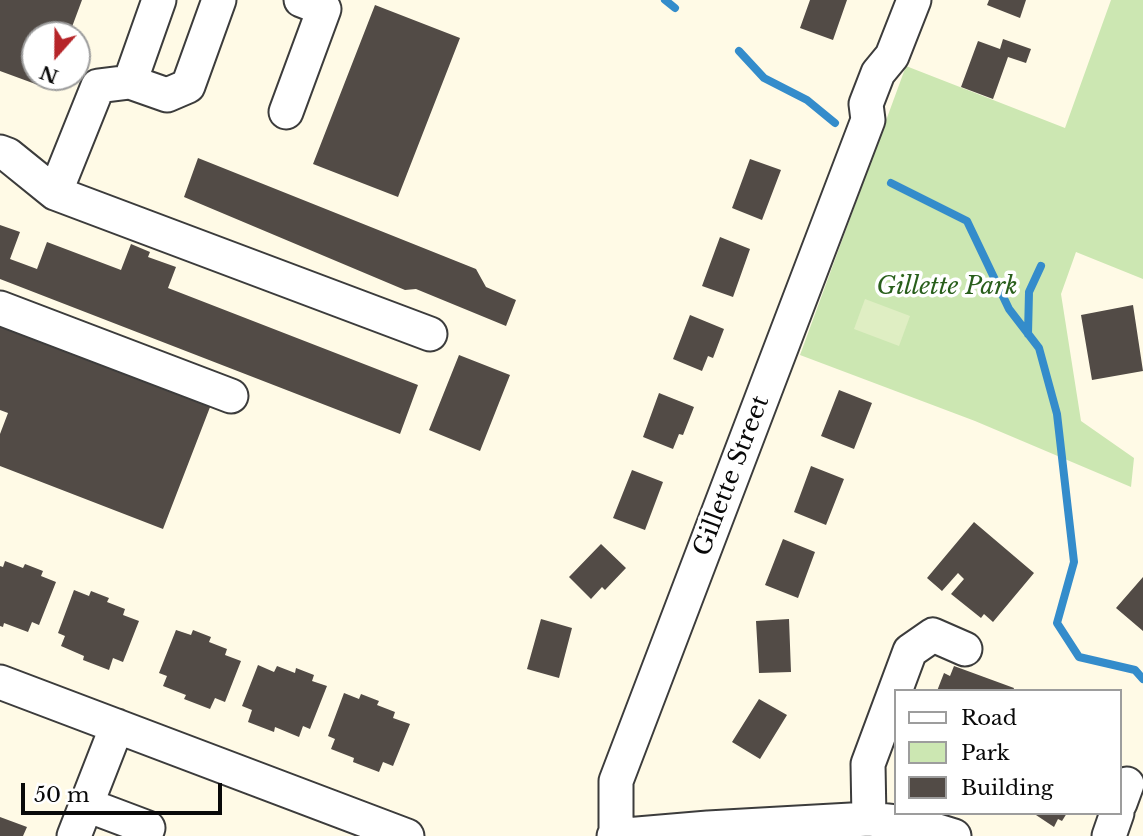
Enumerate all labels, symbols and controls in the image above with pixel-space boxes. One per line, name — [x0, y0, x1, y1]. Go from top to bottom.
north arrow — [21, 21, 91, 91]
text: N — [37, 60, 61, 88]
park label: Gillette Park — [876, 273, 1018, 301]
street label: Gillette Street — [688, 392, 776, 560]
legend — [894, 689, 1122, 815]
text: Road — [961, 705, 1017, 731]
text: Park — [961, 740, 1010, 766]
scale bar — [24, 770, 226, 814]
text: Building — [961, 775, 1053, 801]
text: 50 m — [34, 782, 89, 808]

